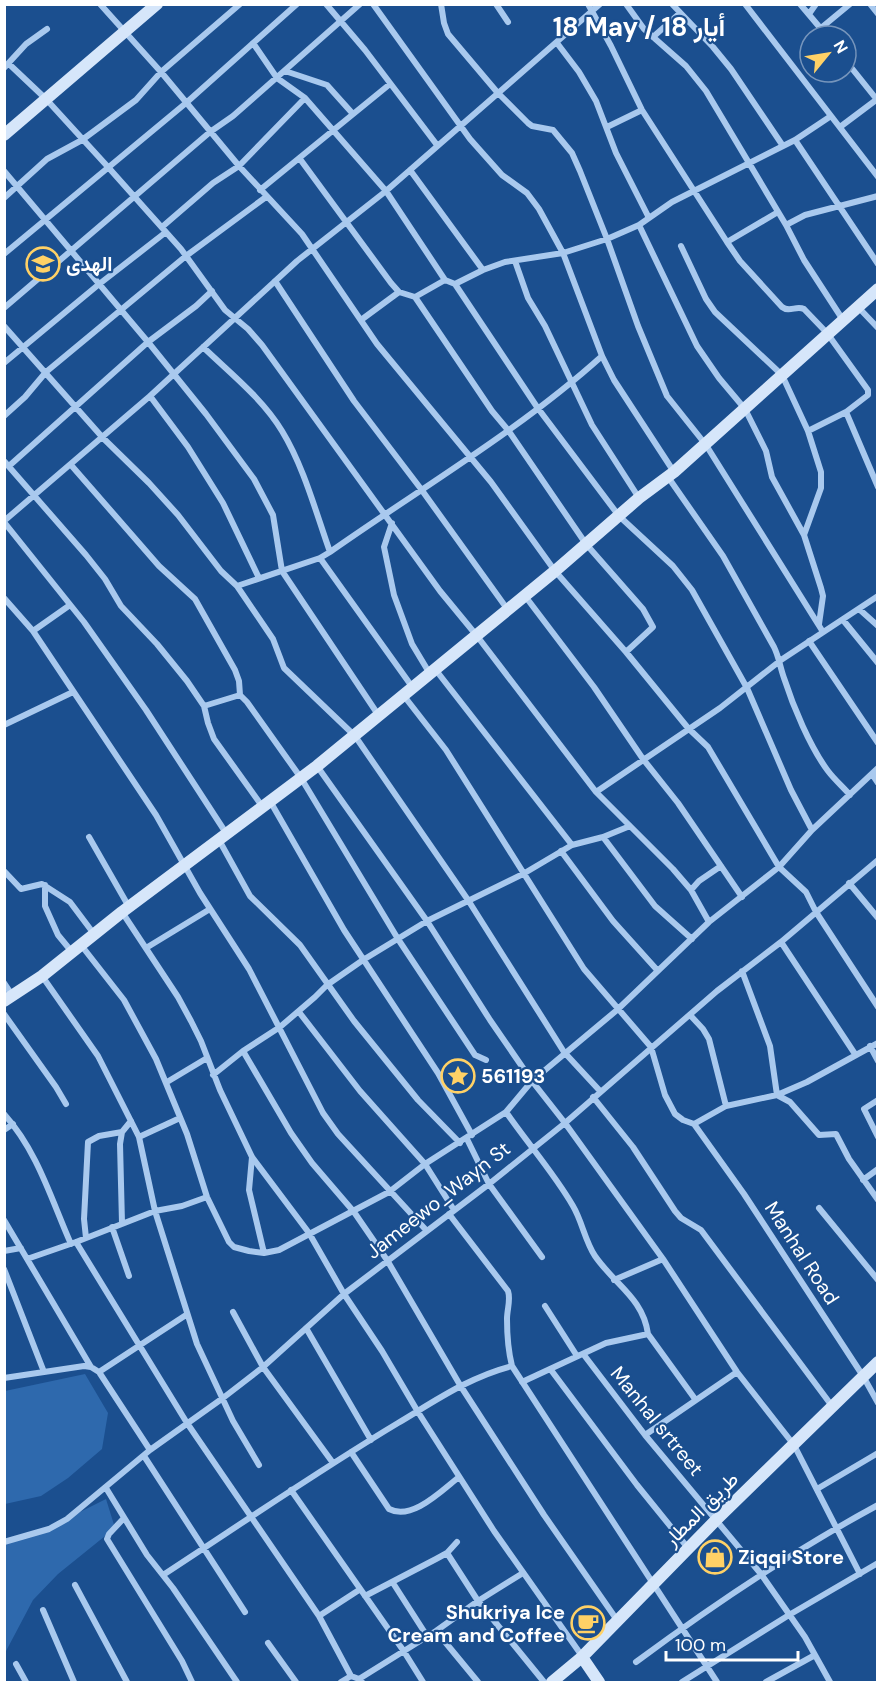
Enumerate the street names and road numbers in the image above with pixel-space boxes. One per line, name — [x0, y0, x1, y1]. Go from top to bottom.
street label: Jameewo_Wayn St — [361, 1136, 515, 1264]
street label: Manhal Road — [759, 1196, 845, 1310]
street label: Manhal srtreet — [605, 1361, 709, 1481]
street label: طريق المطار — [657, 1466, 744, 1553]

